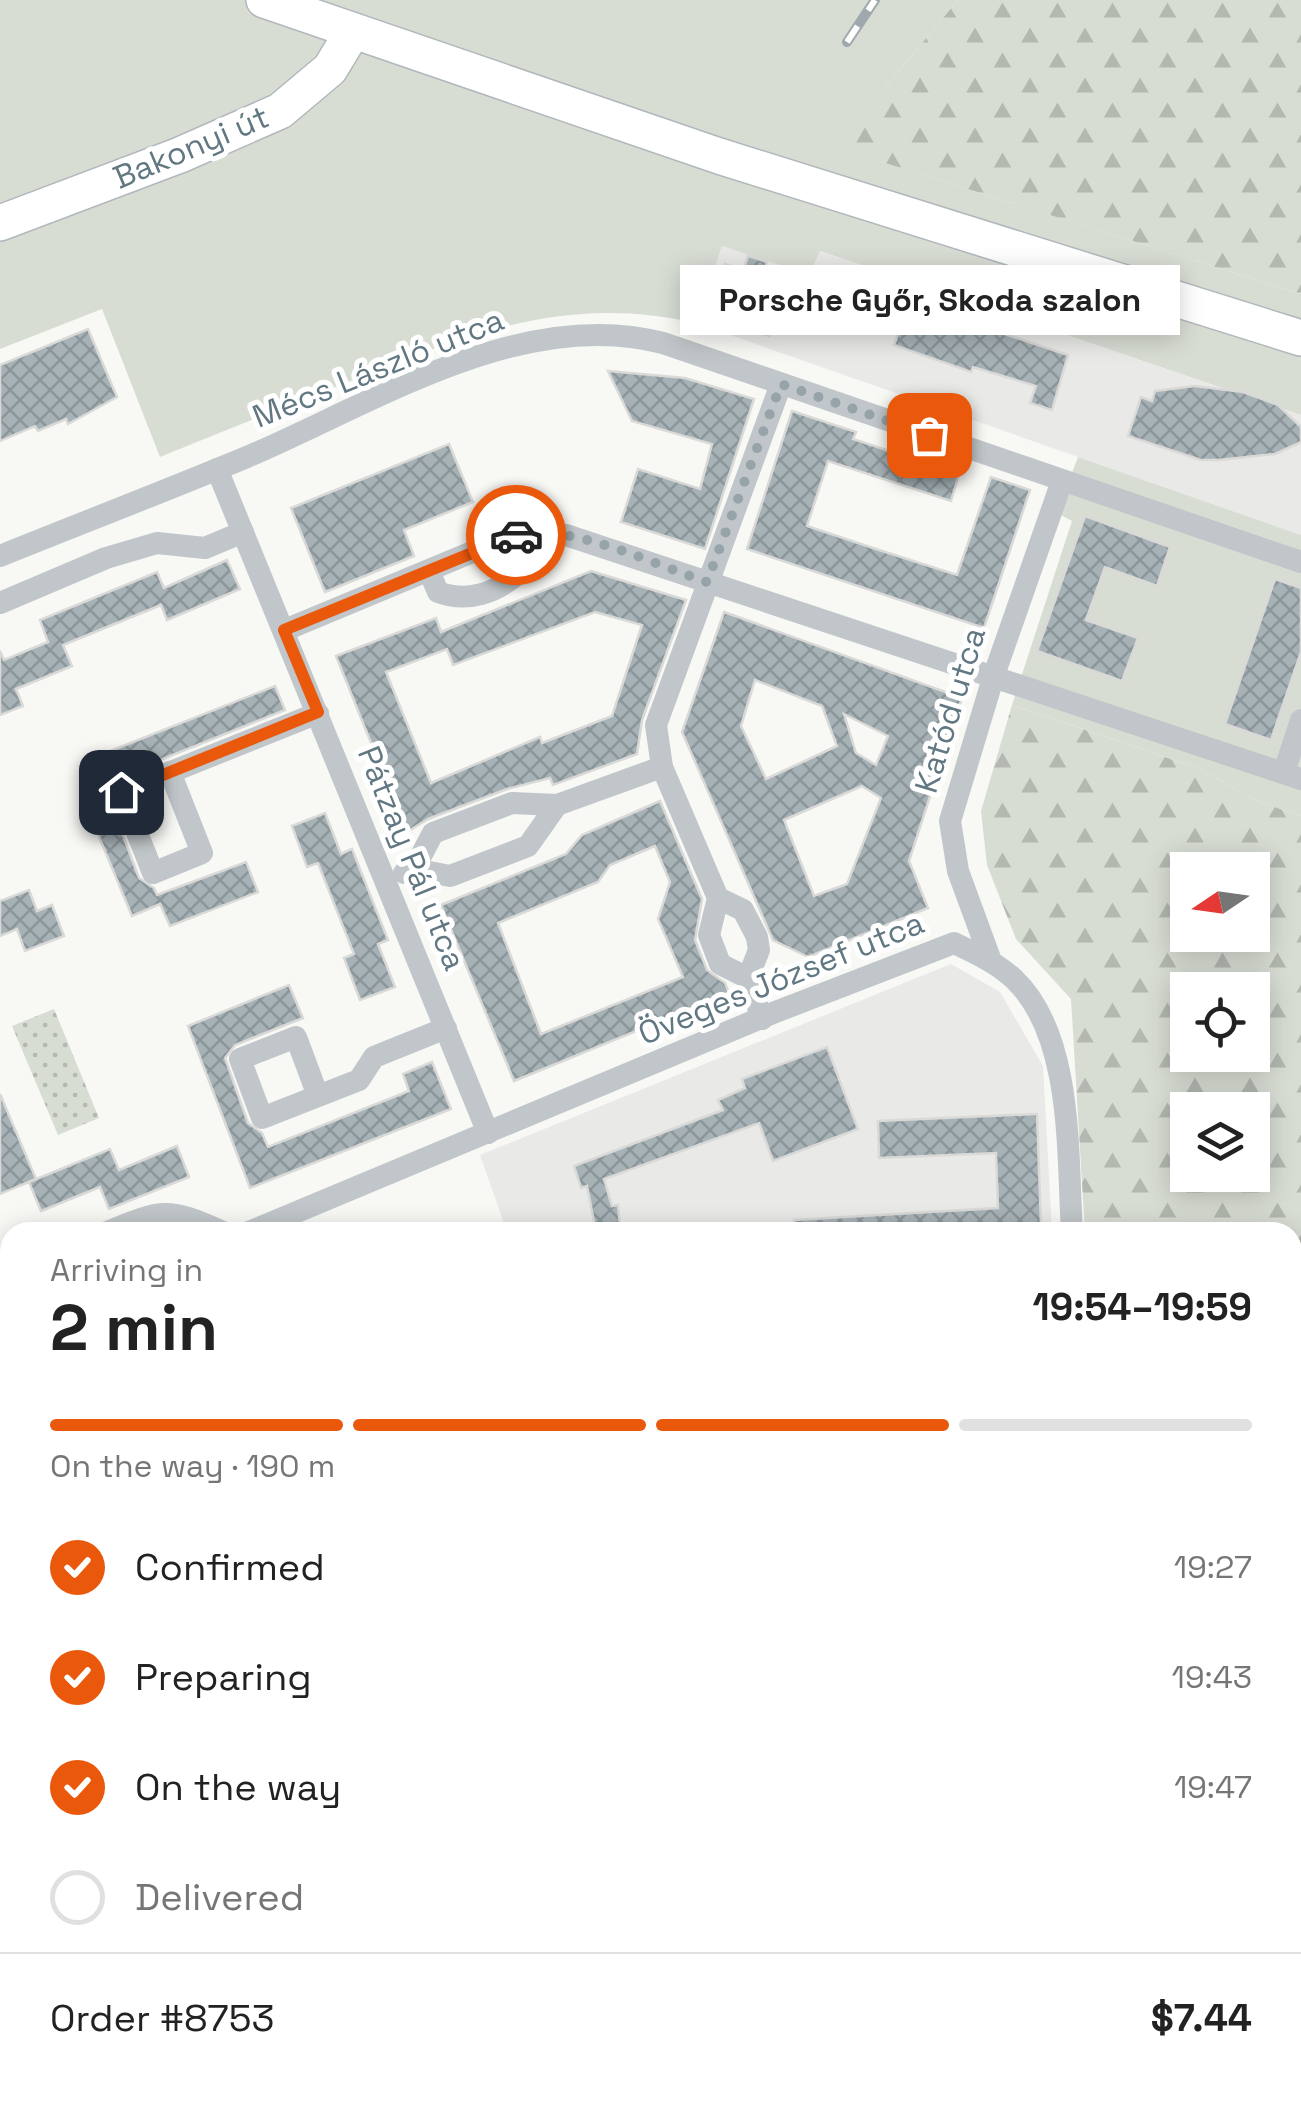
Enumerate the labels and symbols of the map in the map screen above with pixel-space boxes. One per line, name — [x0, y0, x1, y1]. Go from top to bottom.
street label: Bakonyi út — [107, 96, 275, 198]
callout: Porsche Győr, Skoda szalon — [679, 265, 1179, 335]
street label: Mécs László utca — [247, 299, 509, 437]
pin — [887, 393, 972, 478]
courier — [466, 485, 566, 585]
street label: Katód utca — [906, 622, 994, 798]
street label: Pátzay Pál utca — [349, 740, 475, 976]
pin — [79, 750, 164, 835]
north arrow — [1170, 852, 1270, 952]
street label: Öveges József utca — [632, 902, 930, 1054]

